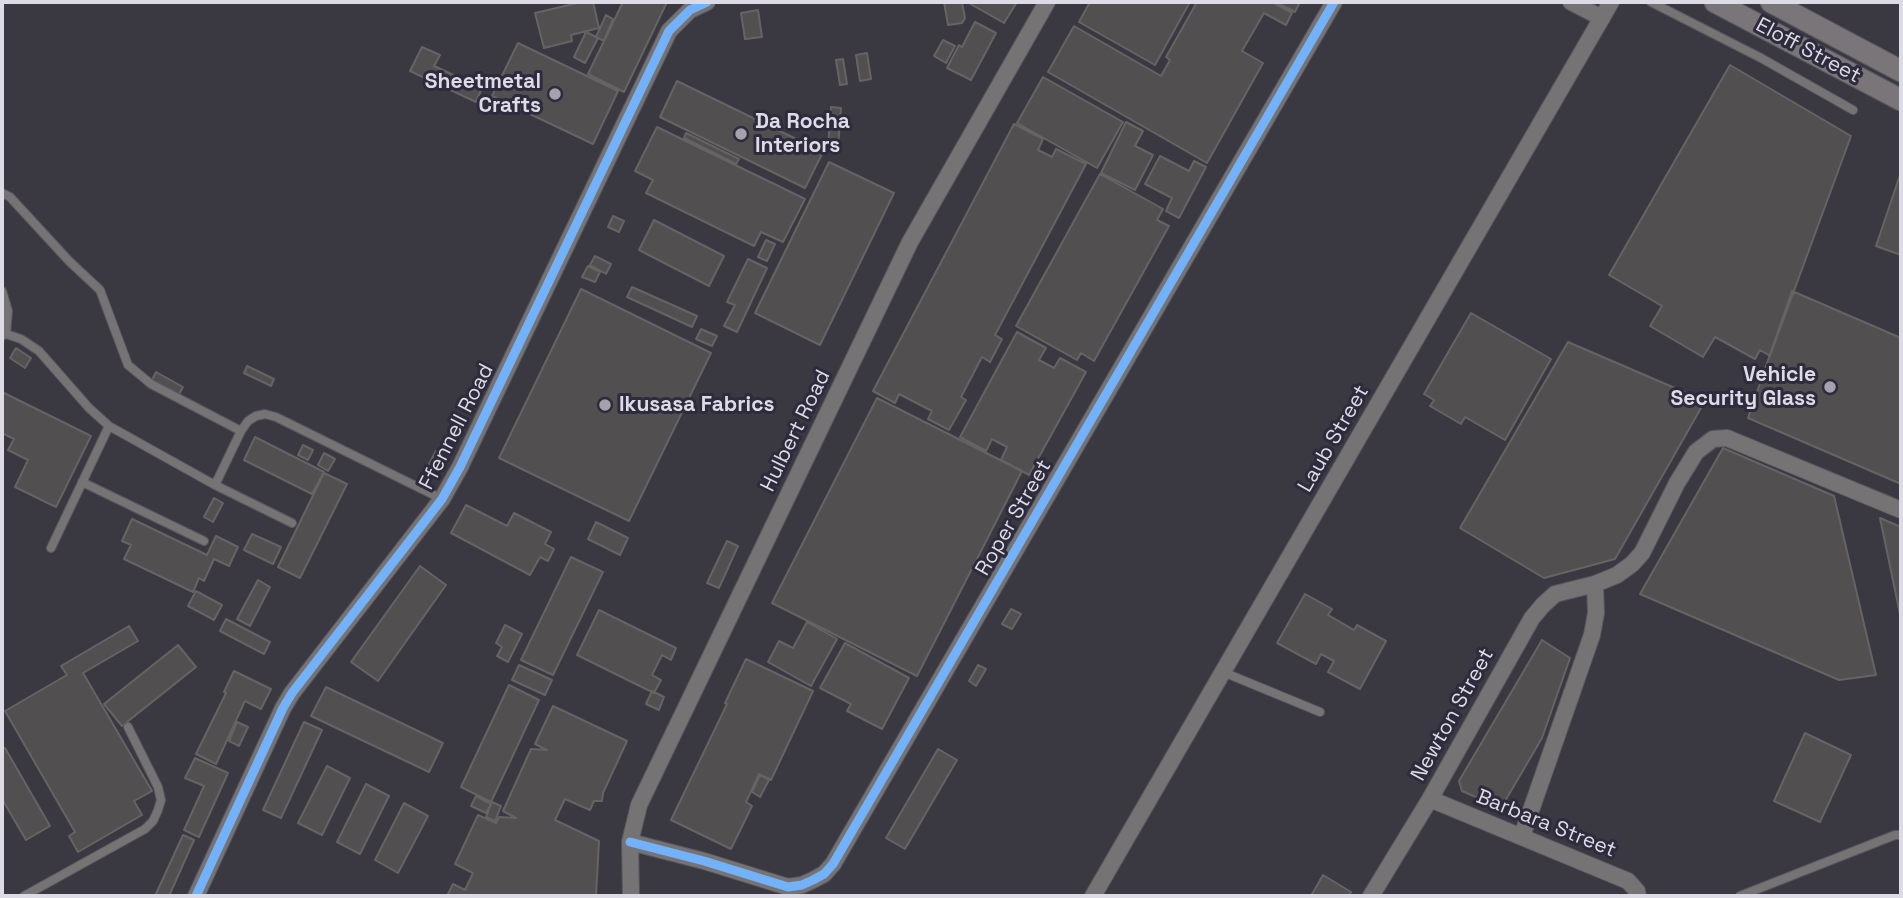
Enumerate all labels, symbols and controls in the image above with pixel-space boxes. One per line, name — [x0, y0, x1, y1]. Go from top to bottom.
street label: Eloff Street — [1751, 13, 1865, 89]
place label: Sheetmetal Crafts — [425, 69, 541, 119]
marker: Sheetmetal Crafts — [547, 86, 563, 102]
place label: Da Rocha Interiors — [755, 109, 850, 159]
marker: Da Rocha Interiors — [733, 126, 749, 142]
street label: Ffennell Road — [414, 360, 500, 494]
place label: Vehicle Security Glass — [1671, 362, 1816, 412]
street label: Hulbert Road — [756, 366, 836, 496]
marker: Vehicle Security Glass — [1822, 379, 1838, 395]
street label: Laub Street — [1293, 381, 1375, 497]
place label: Ikusasa Fabrics — [619, 392, 774, 418]
marker: Ikusasa Fabrics — [597, 397, 613, 413]
street label: Roper Street — [971, 456, 1057, 580]
street label: Newton Street — [1406, 644, 1500, 786]
street label: Barbara Street — [1472, 784, 1620, 864]

